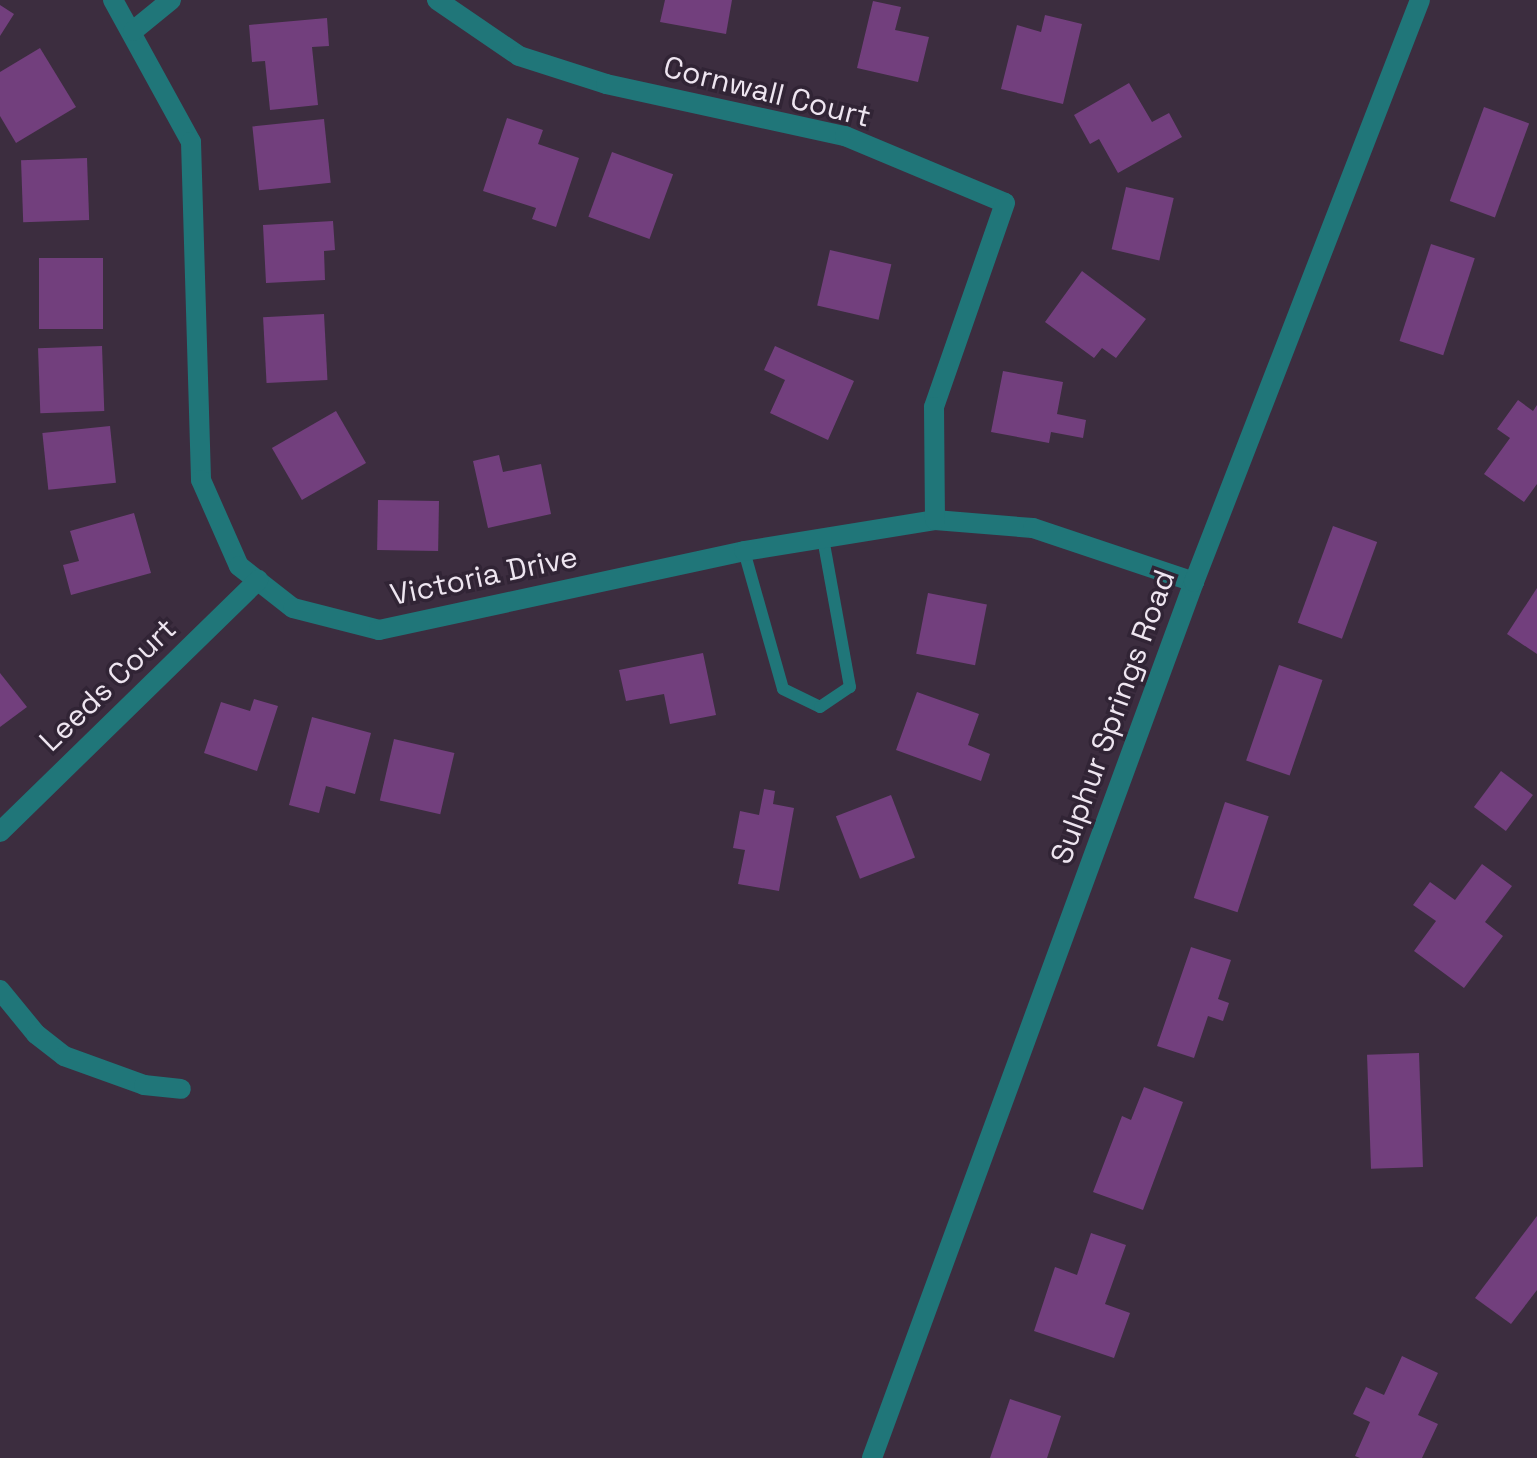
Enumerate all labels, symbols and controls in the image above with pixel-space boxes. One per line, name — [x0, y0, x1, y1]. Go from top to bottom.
street label: Cornwall Court — [660, 49, 874, 135]
street label: Victoria Drive — [387, 539, 581, 613]
street label: Sulphur Springs Road — [1043, 565, 1183, 869]
street label: Leeds Court — [32, 611, 184, 759]

